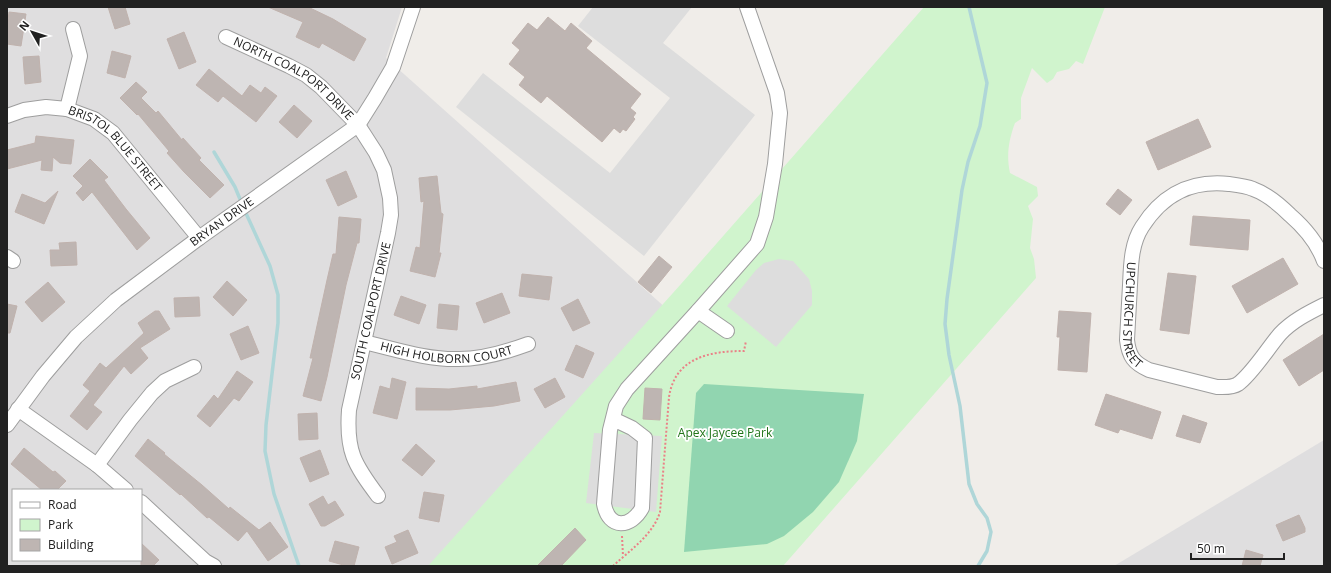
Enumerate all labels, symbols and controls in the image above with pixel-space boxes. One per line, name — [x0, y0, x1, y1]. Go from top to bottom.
north arrow — [12, 12, 52, 52]
text: N — [15, 17, 32, 34]
street label: NORTH COALPORT DRIVE — [231, 33, 358, 124]
street label: BRISTOL BLUE STREET — [66, 101, 167, 195]
street label: BRYAN DRIVE — [186, 193, 257, 250]
street label: SOUTH COALPORT DRIVE — [346, 240, 395, 381]
street label: UPCHURCH STREET — [1119, 261, 1147, 372]
street label: HIGH HOLBORN COURT — [379, 337, 515, 367]
park label: Apex Jaycee Park — [678, 424, 773, 441]
legend — [12, 489, 142, 561]
text: Road — [48, 496, 77, 513]
text: Park — [48, 516, 74, 533]
scale bar — [1191, 535, 1284, 561]
text: Building — [48, 536, 94, 553]
text: 50 m — [1197, 540, 1225, 557]

